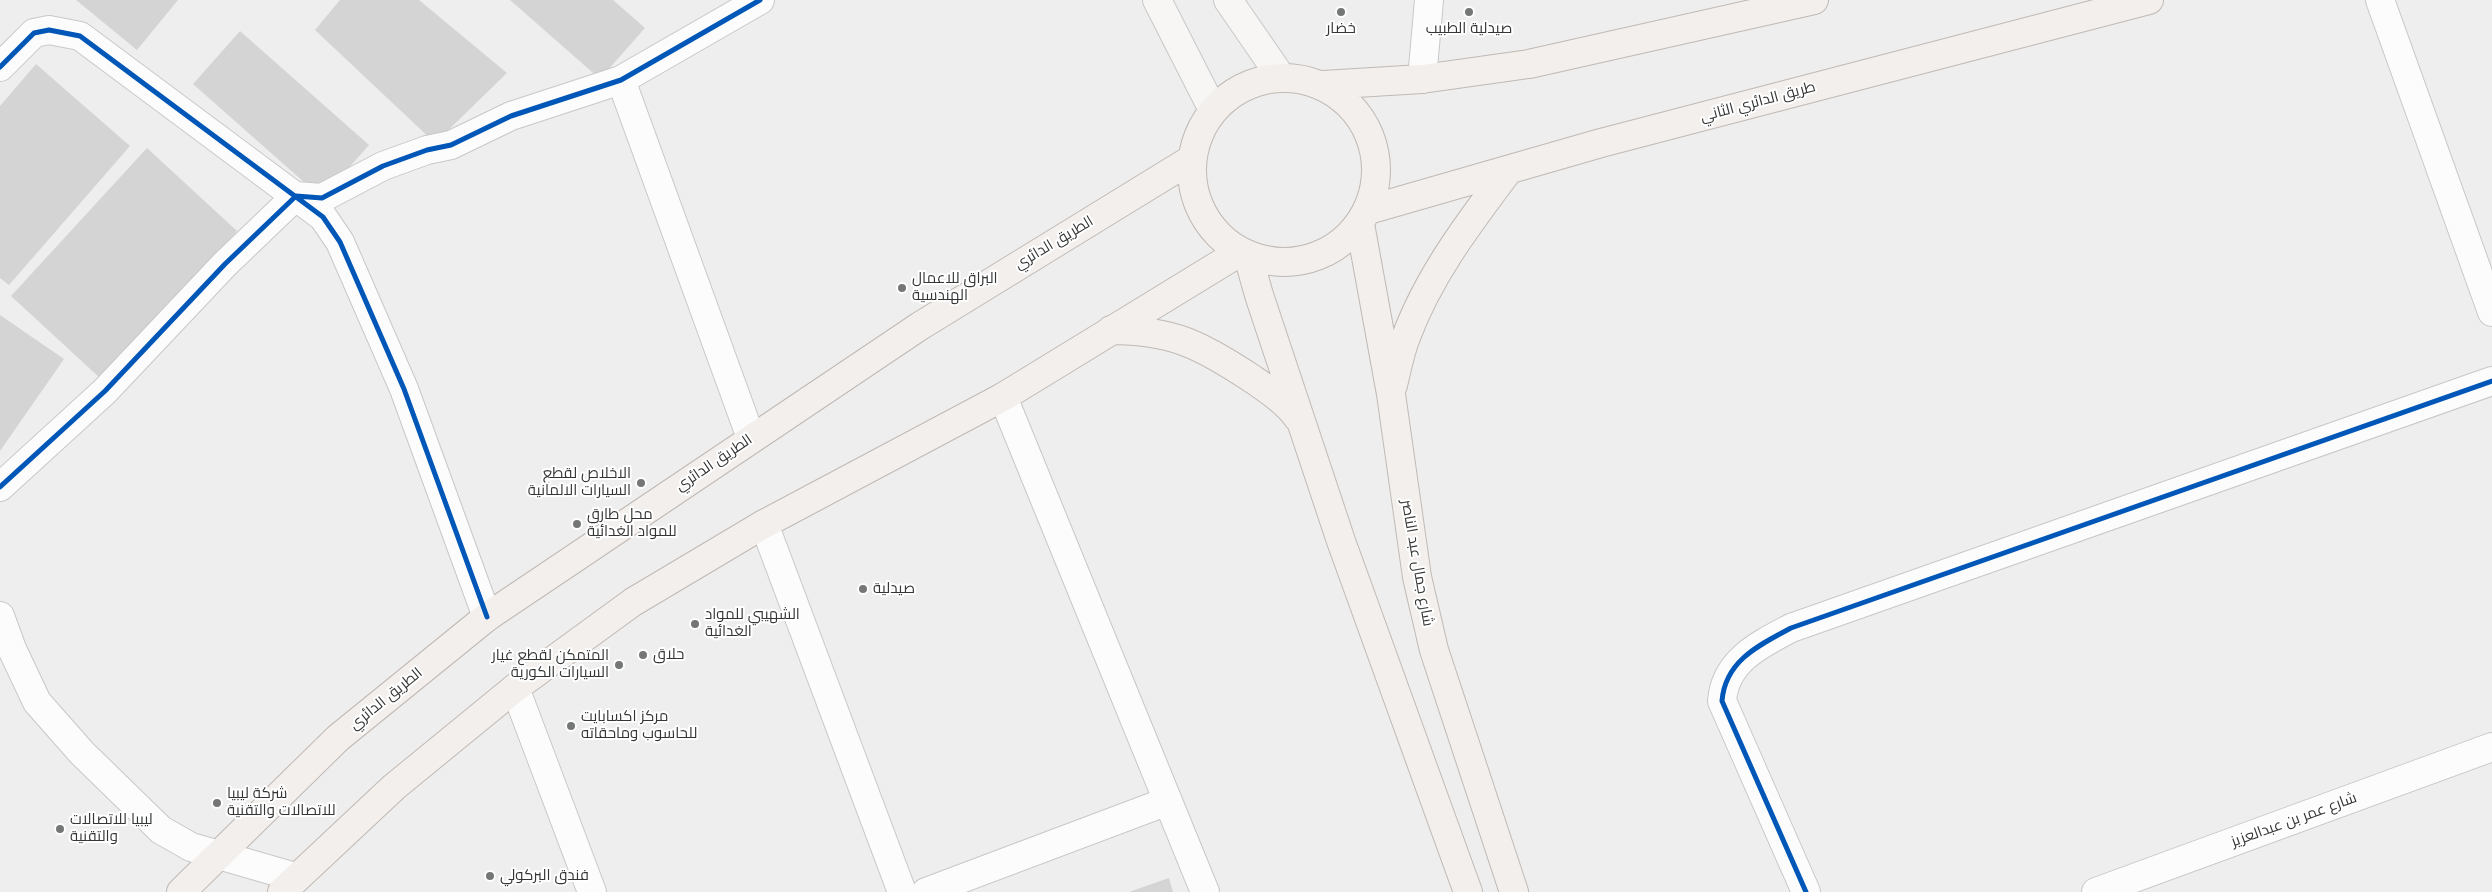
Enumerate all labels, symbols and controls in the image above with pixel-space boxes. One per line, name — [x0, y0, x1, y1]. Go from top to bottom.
marker: خضار — [1335, 6, 1347, 18]
marker: صيدلية الطبيب — [1463, 6, 1475, 18]
place label: خضار — [1326, 20, 1356, 38]
place label: صيدلية الطبيب — [1426, 20, 1512, 38]
street label: طريق الدائري الثاني — [1698, 78, 1818, 126]
street label: الطريق الدائري — [1011, 212, 1097, 274]
place label: البراق للاعمال الهندسية — [912, 270, 998, 305]
marker: البراق للاعمال الهندسية — [896, 282, 908, 294]
street label: الطريق الدائري — [672, 431, 756, 495]
place label: الاخلاص لقطع السيارات الالمانية — [528, 465, 631, 500]
marker: الاخلاص لقطع السيارات الالمانية — [635, 477, 647, 489]
street label: شارع جمال عبد الناصر — [1397, 498, 1437, 628]
place label: محل طارق للمواد الغدائية — [587, 506, 677, 541]
marker: محل طارق للمواد الغدائية — [571, 518, 583, 530]
place label: صيدلية — [873, 580, 915, 598]
marker: صيدلية — [857, 583, 869, 595]
place label: الشهيبي للمواد الغدائية — [705, 606, 800, 641]
marker: الشهيبي للمواد الغدائية — [689, 618, 701, 630]
place label: حلاق — [653, 646, 684, 664]
place label: المتمكن لقطع غيار السيارات الكورية — [492, 647, 609, 682]
marker: حلاق — [637, 649, 649, 661]
marker: المتمكن لقطع غيار السيارات الكورية — [613, 659, 625, 671]
street label: الطريق الدائري — [346, 664, 426, 734]
place label: مركز اكسابايت للحاسوب وماحقاته — [581, 708, 697, 743]
marker: مركز اكسابايت للحاسوب وماحقاته — [565, 720, 577, 732]
place label: شركة ليبيا للاتصالات والتقنية — [227, 785, 336, 820]
street label: شارع عمر بن عبدالعزيز — [2229, 789, 2359, 851]
marker: شركة ليبيا للاتصالات والتقنية — [211, 797, 223, 809]
place label: ليبيا للاتصالات والتقنية — [70, 811, 153, 846]
marker: ليبيا للاتصالات والتقنية — [54, 823, 66, 835]
place label: فندق البركولي — [500, 867, 589, 885]
marker: فندق البركولي — [484, 870, 496, 882]

